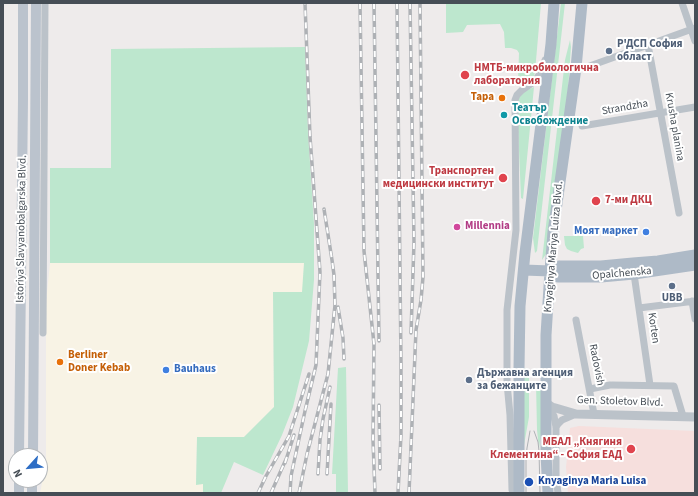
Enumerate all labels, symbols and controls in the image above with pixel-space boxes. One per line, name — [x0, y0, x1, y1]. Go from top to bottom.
place label: Р'ДСП София област — [617, 38, 683, 64]
marker: Р'ДСП София област — [604, 46, 614, 56]
place label: НМТБ-микробиологична лаборатория — [474, 62, 599, 88]
marker: НМТБ-микробиологична лаборатория — [459, 69, 471, 81]
place label: Тара — [471, 91, 494, 105]
street label: Krusha planina — [661, 92, 687, 162]
marker: Тара — [497, 93, 507, 103]
street label: Strandzha — [601, 97, 649, 119]
place label: Театър Освобождение — [512, 102, 588, 128]
marker: Театър Освобождение — [499, 110, 509, 120]
street label: Istoriya Slavyanobalgarska Blvd. — [14, 155, 30, 303]
place label: Транспортен медицински институт — [383, 165, 494, 191]
marker: Транспортен медицински институт — [497, 172, 509, 184]
street label: Knyaginya Mariya Luiza Blvd. — [542, 181, 566, 313]
place label: 7-ми ДКЦ — [605, 194, 652, 208]
marker: 7-ми ДКЦ — [590, 195, 602, 207]
place label: Millennia — [465, 220, 510, 234]
marker: Millennia — [452, 222, 462, 232]
place label: Моят маркет — [574, 225, 638, 239]
marker: Моят маркет — [641, 227, 651, 237]
street label: Opalchenska — [592, 265, 652, 283]
marker: UBB — [667, 281, 677, 291]
place label: UBB — [662, 292, 682, 306]
street label: Korten — [644, 312, 662, 344]
street label: Radovish — [585, 343, 607, 387]
place label: Berliner Doner Kebab — [68, 349, 130, 375]
marker: Berliner Doner Kebab — [55, 357, 65, 367]
place label: Bauhaus — [174, 363, 216, 377]
marker: Bauhaus — [161, 365, 171, 375]
place label: Държавна агенция за бежанците — [477, 367, 573, 393]
marker: Държавна агенция за бежанците — [464, 375, 474, 385]
street label: Gen. Stoletov Blvd. — [577, 394, 663, 410]
place label: МБАЛ „Княгиня Клементина“ - София ЕАД — [490, 436, 622, 462]
marker: МБАЛ „Княгиня Клементина“ - София ЕАД — [625, 443, 637, 455]
north arrow — [8, 448, 48, 488]
text: N — [9, 467, 26, 480]
place label: Knyaginya Maria Luisa — [538, 475, 646, 489]
marker: Knyaginya Maria Luisa — [523, 476, 535, 488]

